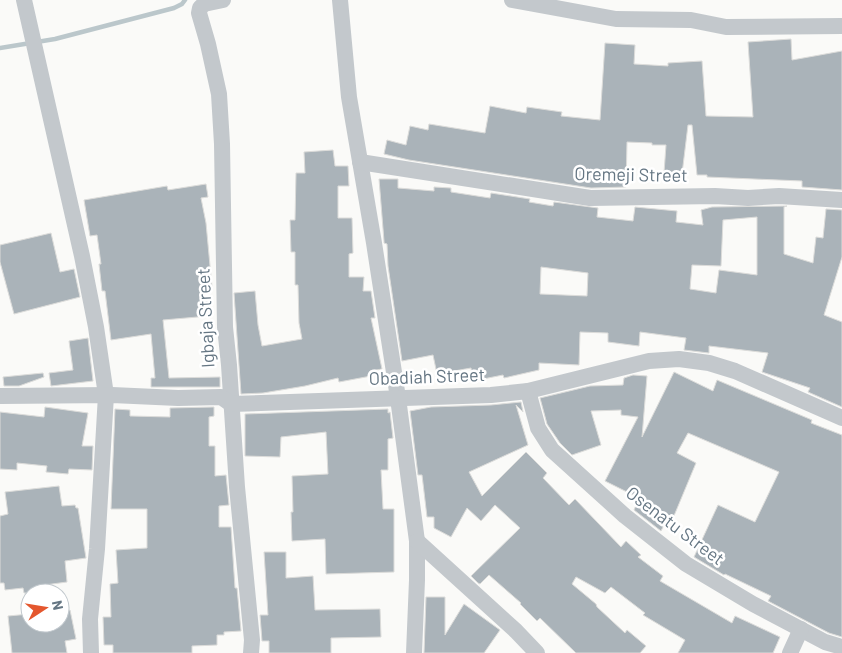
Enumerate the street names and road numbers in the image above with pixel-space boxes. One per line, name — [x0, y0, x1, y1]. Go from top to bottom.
street label: Oremeji Street — [574, 162, 688, 186]
street label: Igbaja Street — [191, 268, 219, 368]
street label: Obadiah Street — [368, 363, 485, 389]
street label: Osenatu Street — [622, 481, 729, 569]

